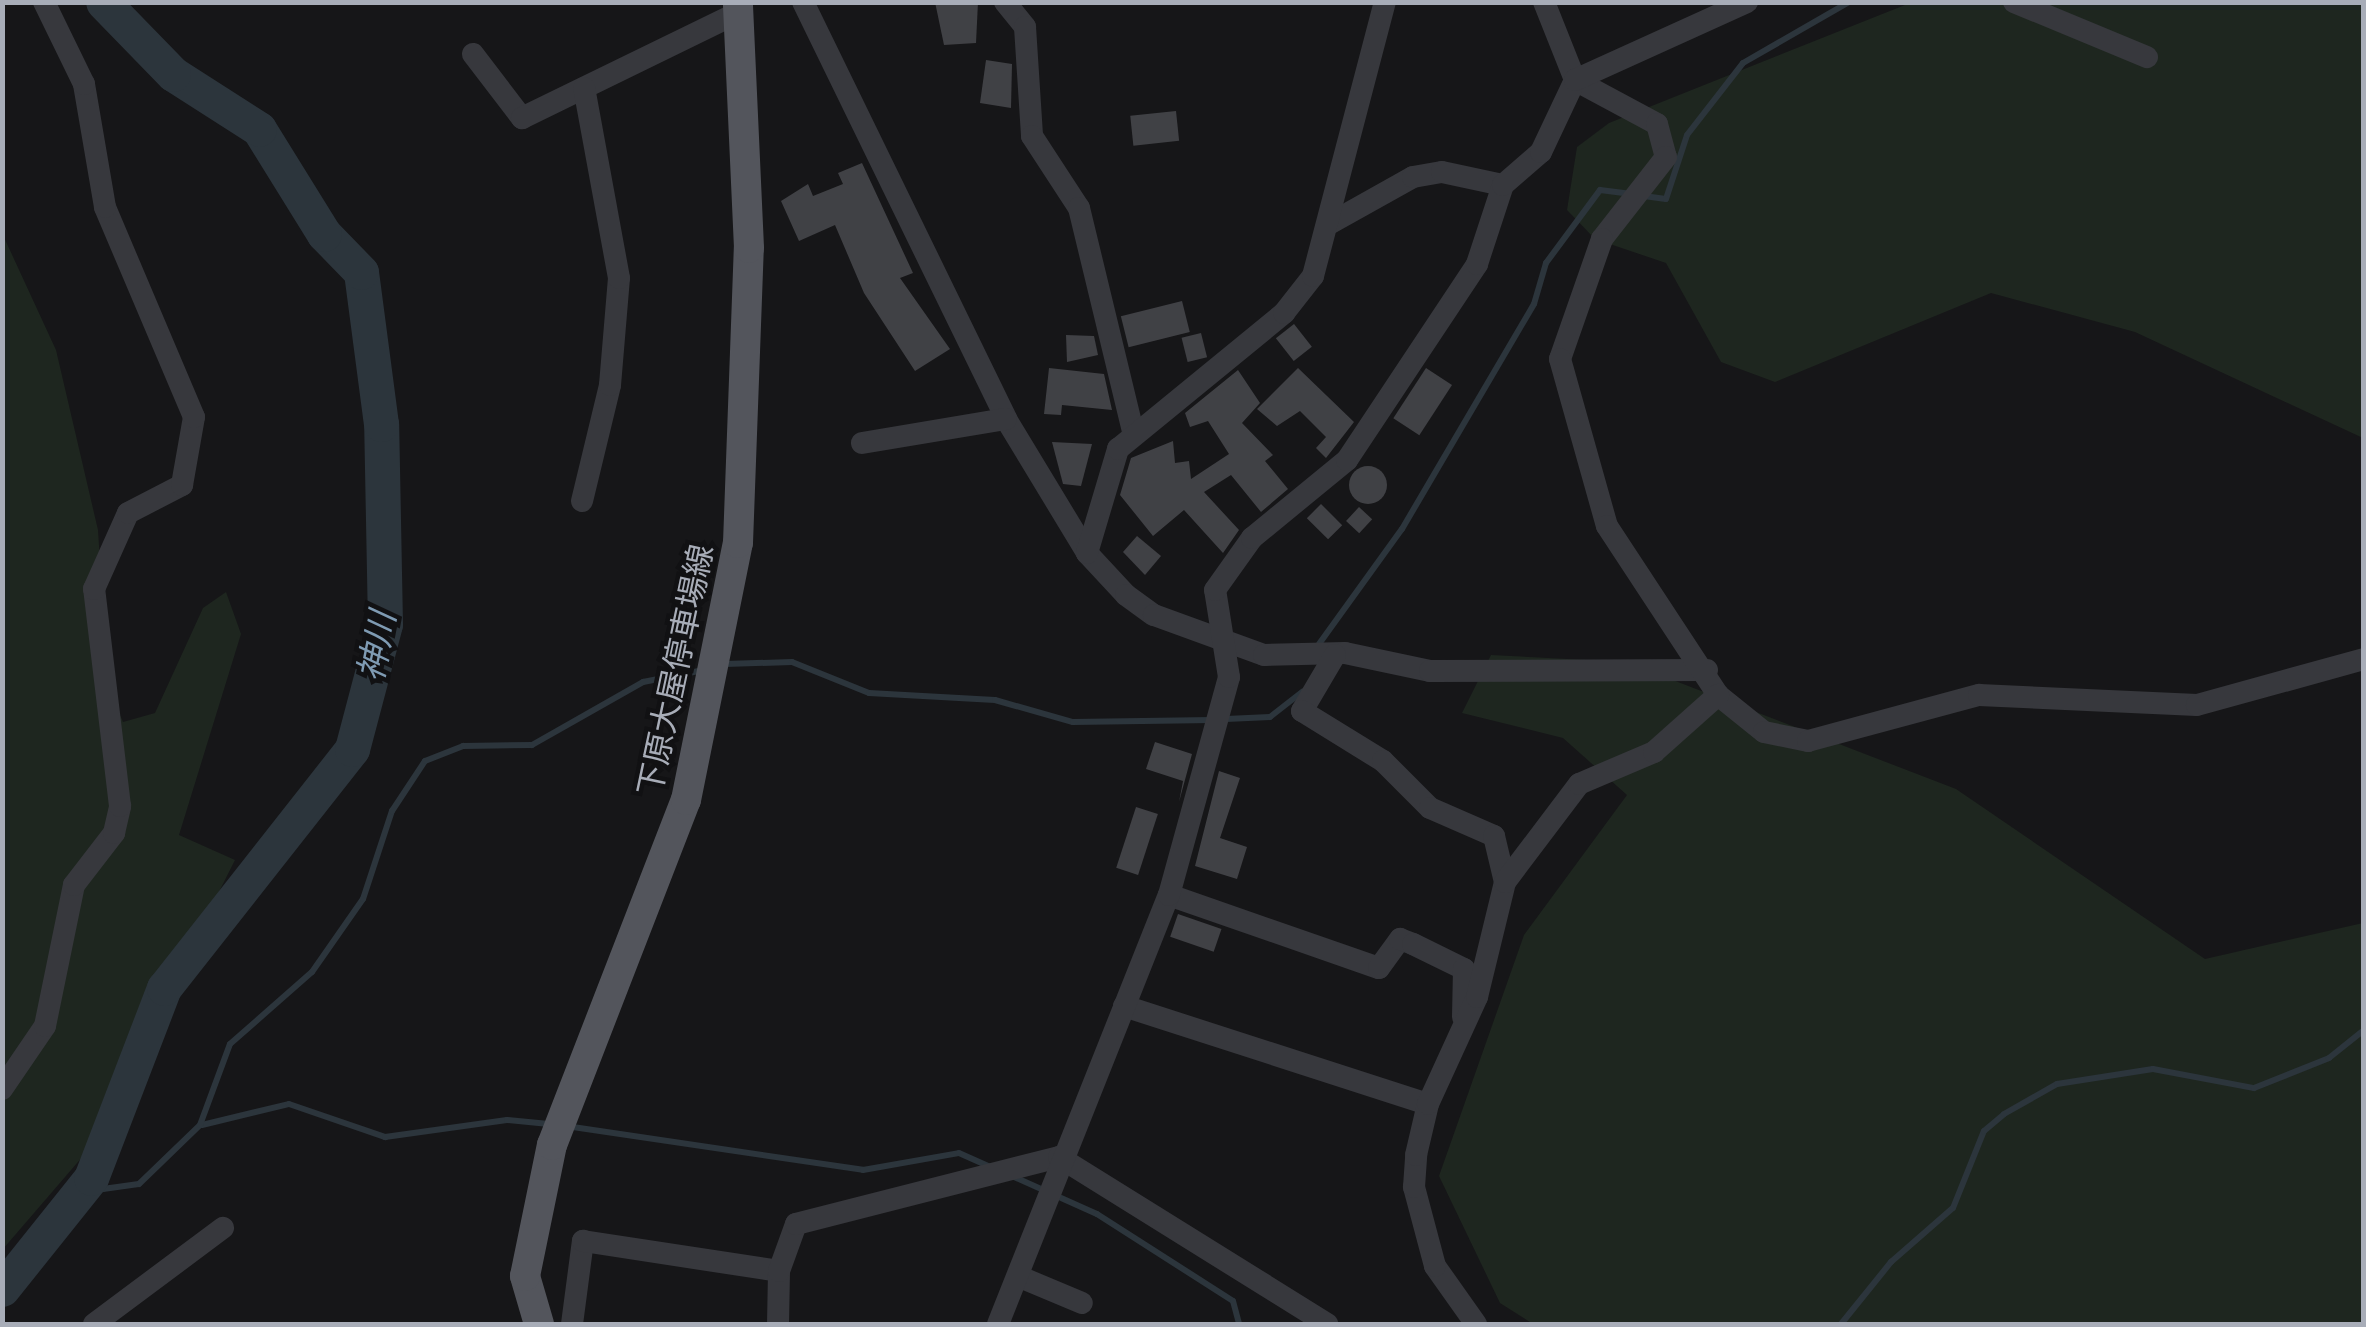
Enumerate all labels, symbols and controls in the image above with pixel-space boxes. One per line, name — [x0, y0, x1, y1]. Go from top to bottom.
street label: 下原大屋停車場線 — [630, 541, 720, 799]
water label: 神川 — [348, 608, 402, 684]

